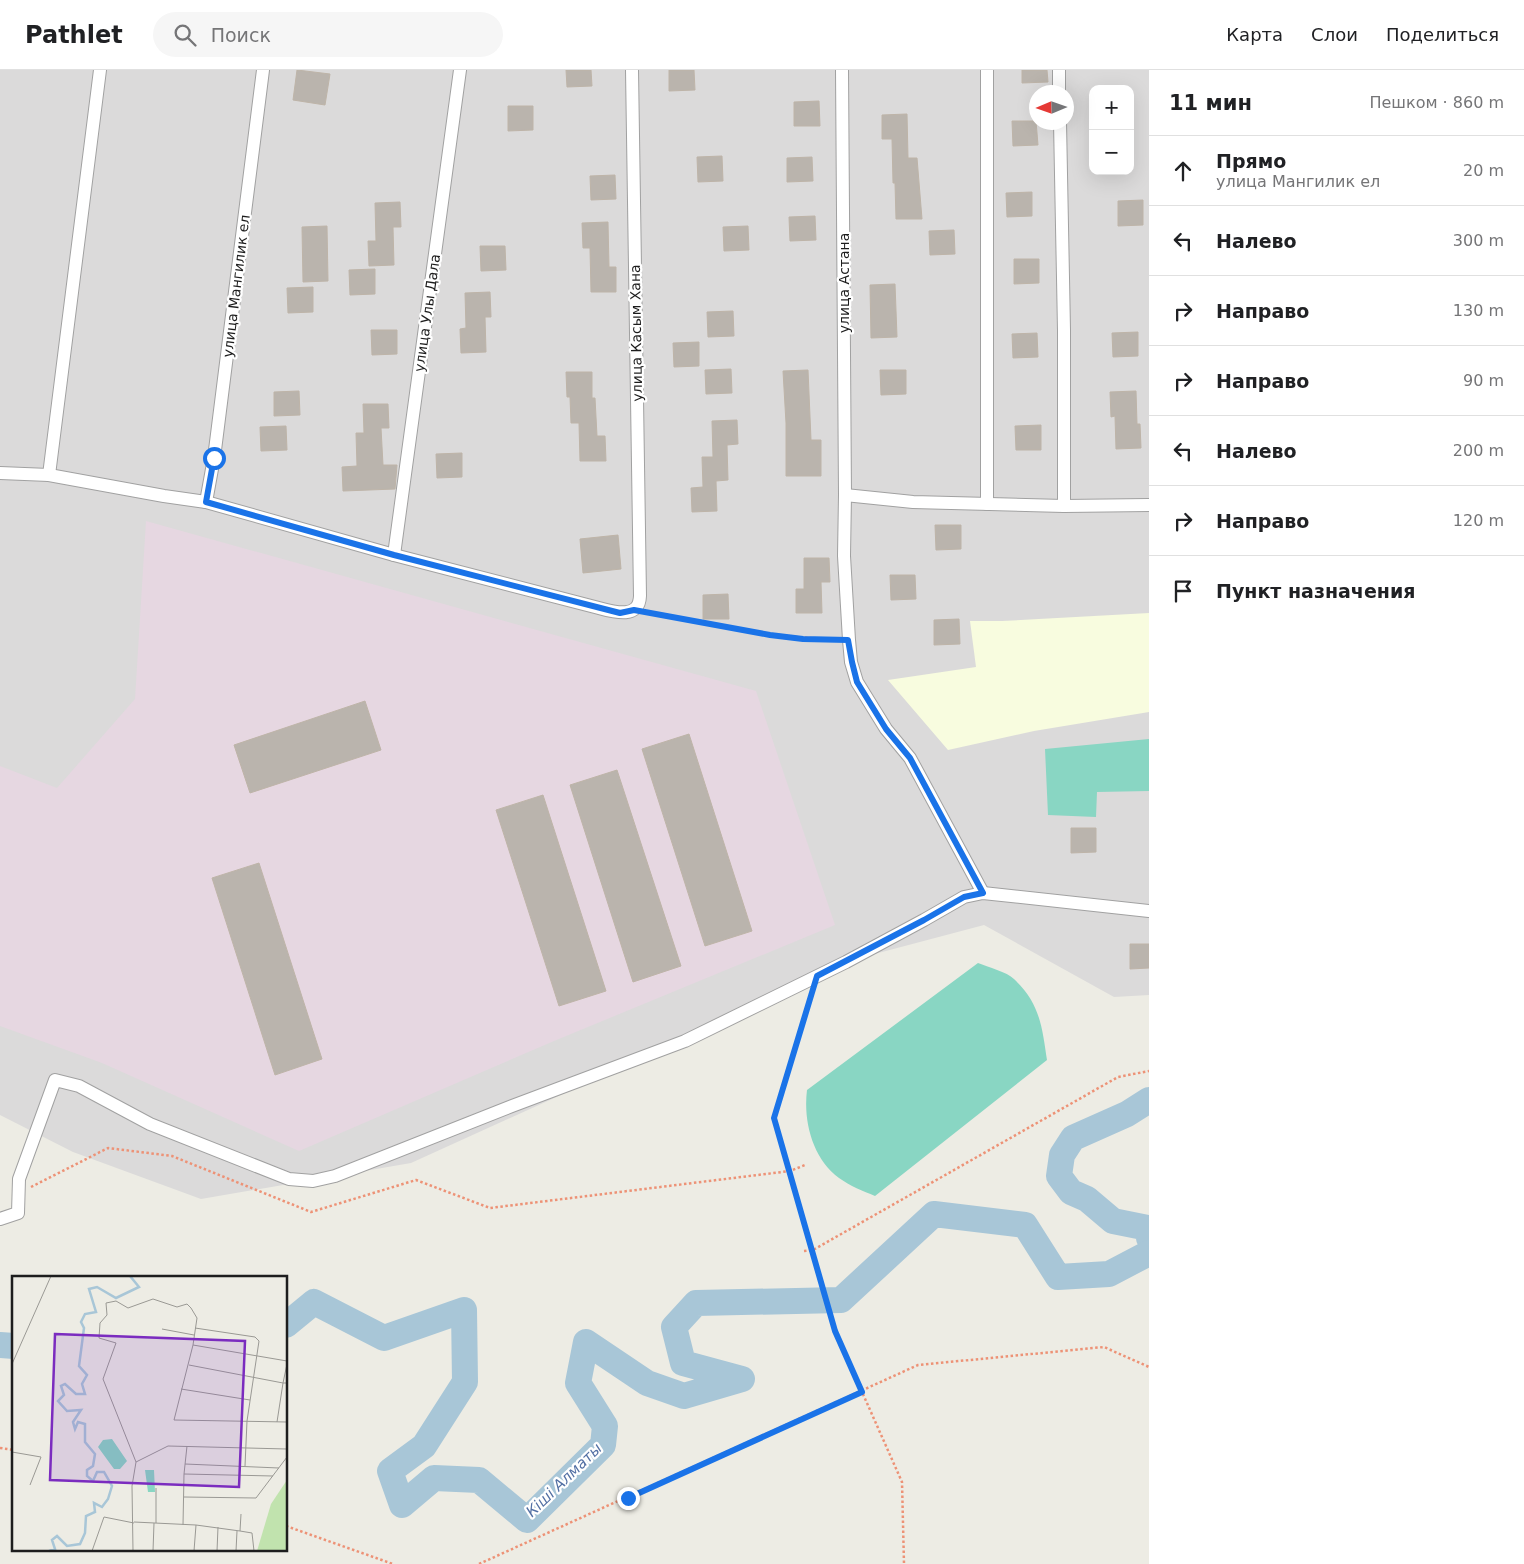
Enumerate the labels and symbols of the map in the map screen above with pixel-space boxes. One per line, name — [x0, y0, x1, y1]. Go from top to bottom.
north arrow — [1029, 85, 1074, 130]
street label: улица Мангилик ел — [219, 214, 253, 358]
street label: улица Астана — [836, 233, 852, 333]
street label: улица Улы Дала — [411, 253, 443, 373]
street label: улица Касым Хана — [627, 264, 645, 402]
route start — [203, 447, 226, 470]
inset map — [12, 1276, 288, 1552]
water label: Кіші Алматы — [522, 1439, 606, 1521]
route end — [617, 1487, 640, 1510]

